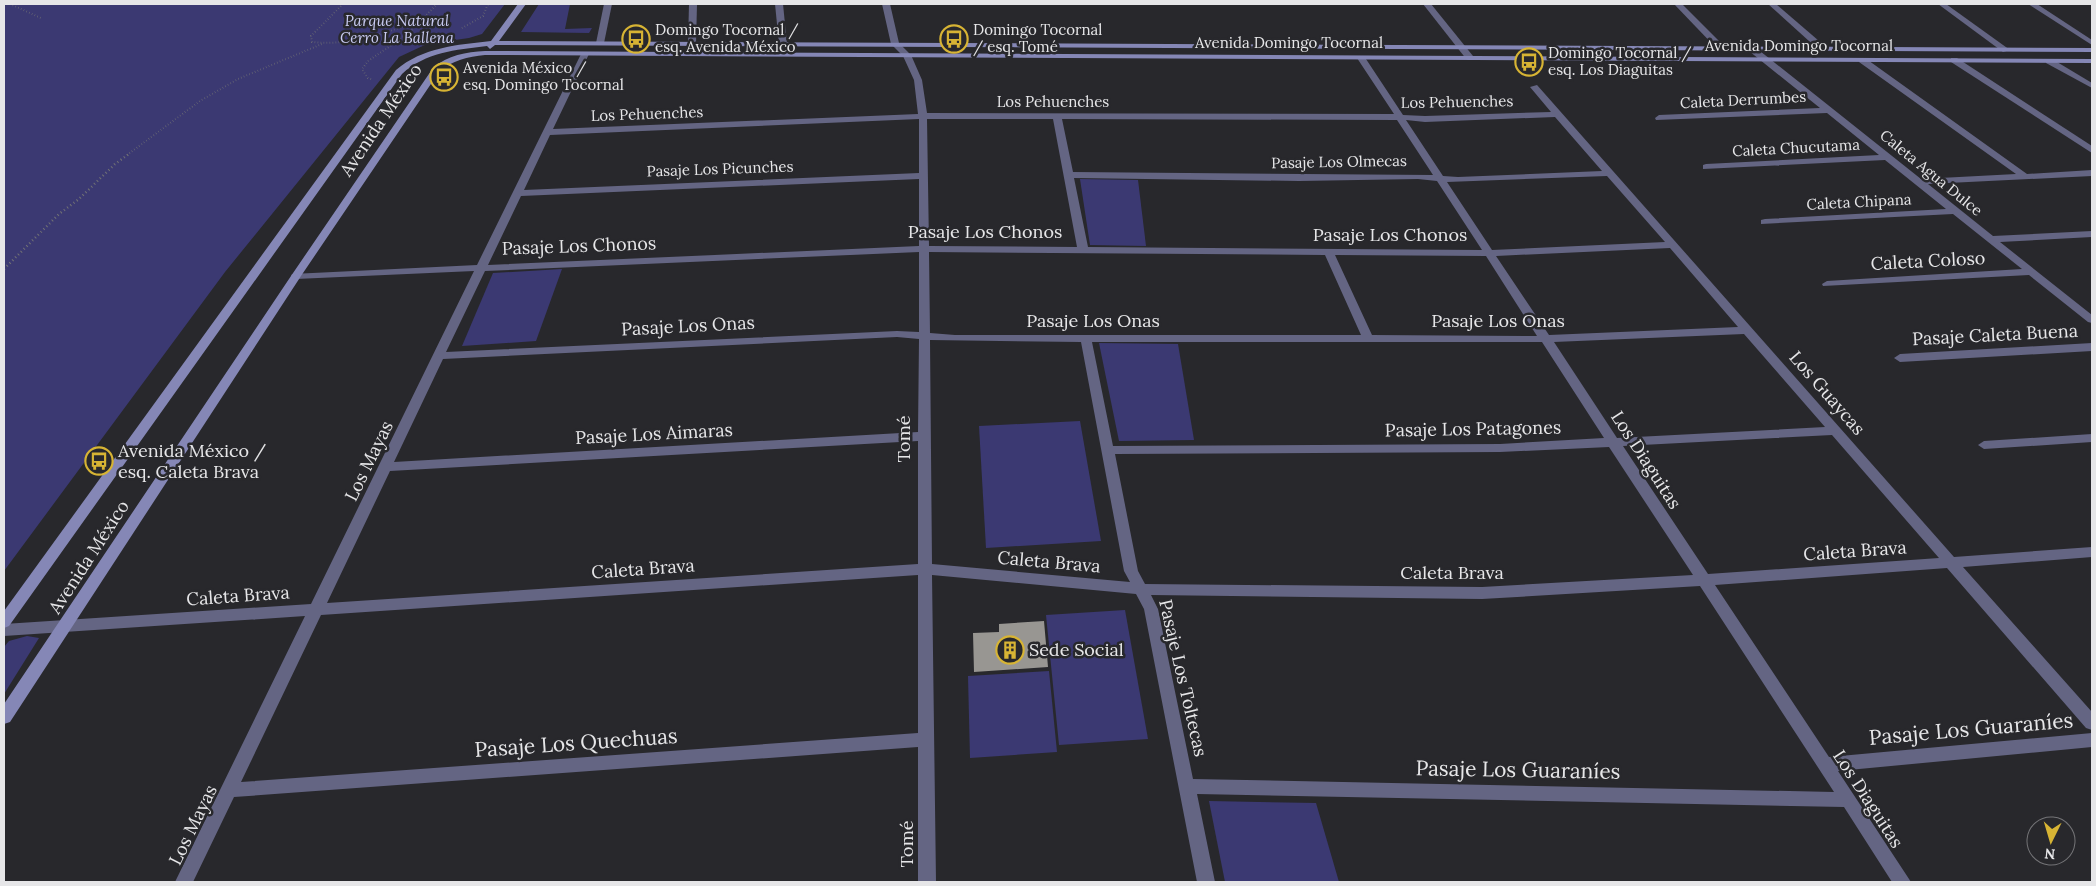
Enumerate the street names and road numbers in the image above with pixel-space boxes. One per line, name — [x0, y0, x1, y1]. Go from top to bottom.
street label: Avenida Domingo Tocornal — [1194, 33, 1383, 52]
street label: Avenida Domingo Tocornal — [1704, 36, 1893, 55]
street label: Avenida México — [334, 59, 427, 181]
street label: Caleta Derrumbes — [1679, 87, 1807, 112]
street label: Los Pehuenches — [1401, 91, 1514, 112]
street label: Los Pehuenches — [997, 92, 1109, 111]
street label: Los Pehuenches — [590, 102, 704, 125]
street label: Caleta Agua Dulce — [1876, 125, 1986, 220]
street label: Caleta Chucutama — [1732, 135, 1861, 160]
street label: Pasaje Los Olmecas — [1271, 151, 1407, 172]
street label: Pasaje Los Picunches — [646, 156, 794, 181]
street label: Caleta Chipana — [1806, 189, 1912, 214]
street label: Pasaje Los Chonos — [908, 220, 1062, 243]
street label: Pasaje Los Chonos — [1313, 223, 1467, 246]
street label: Pasaje Los Chonos — [501, 231, 657, 260]
street label: Caleta Coloso — [1870, 246, 1986, 275]
street label: Pasaje Los Onas — [1026, 309, 1160, 332]
street label: Pasaje Los Onas — [1431, 309, 1565, 332]
street label: Pasaje Los Onas — [621, 311, 755, 340]
street label: Pasaje Caleta Buena — [1911, 319, 2078, 350]
street label: Los Guaycas — [1785, 346, 1870, 439]
street label: Los Diaguitas — [1606, 406, 1687, 513]
street label: Tomé — [892, 415, 915, 463]
street label: Pasaje Los Patagones — [1385, 415, 1561, 442]
street label: Los Mayas — [339, 417, 398, 505]
street label: Pasaje Los Aimaras — [575, 418, 733, 449]
street label: Avenida México — [43, 495, 134, 619]
street label: Caleta Brava — [1803, 535, 1907, 566]
street label: Caleta Brava — [997, 546, 1102, 577]
street label: Caleta Brava — [591, 553, 695, 584]
street label: Caleta Brava — [1400, 561, 1504, 584]
street label: Caleta Brava — [186, 580, 290, 611]
street label: Pasaje Los Toltecas — [1154, 597, 1213, 759]
street label: Pasaje Los Guaraníes — [1868, 706, 2074, 751]
street label: Pasaje Los Quechuas — [474, 722, 678, 763]
street label: Los Diaguitas — [1828, 745, 1909, 852]
street label: Pasaje Los Guaraníes — [1415, 754, 1621, 785]
street label: Los Mayas — [163, 781, 222, 869]
street label: Tomé — [895, 820, 918, 868]

